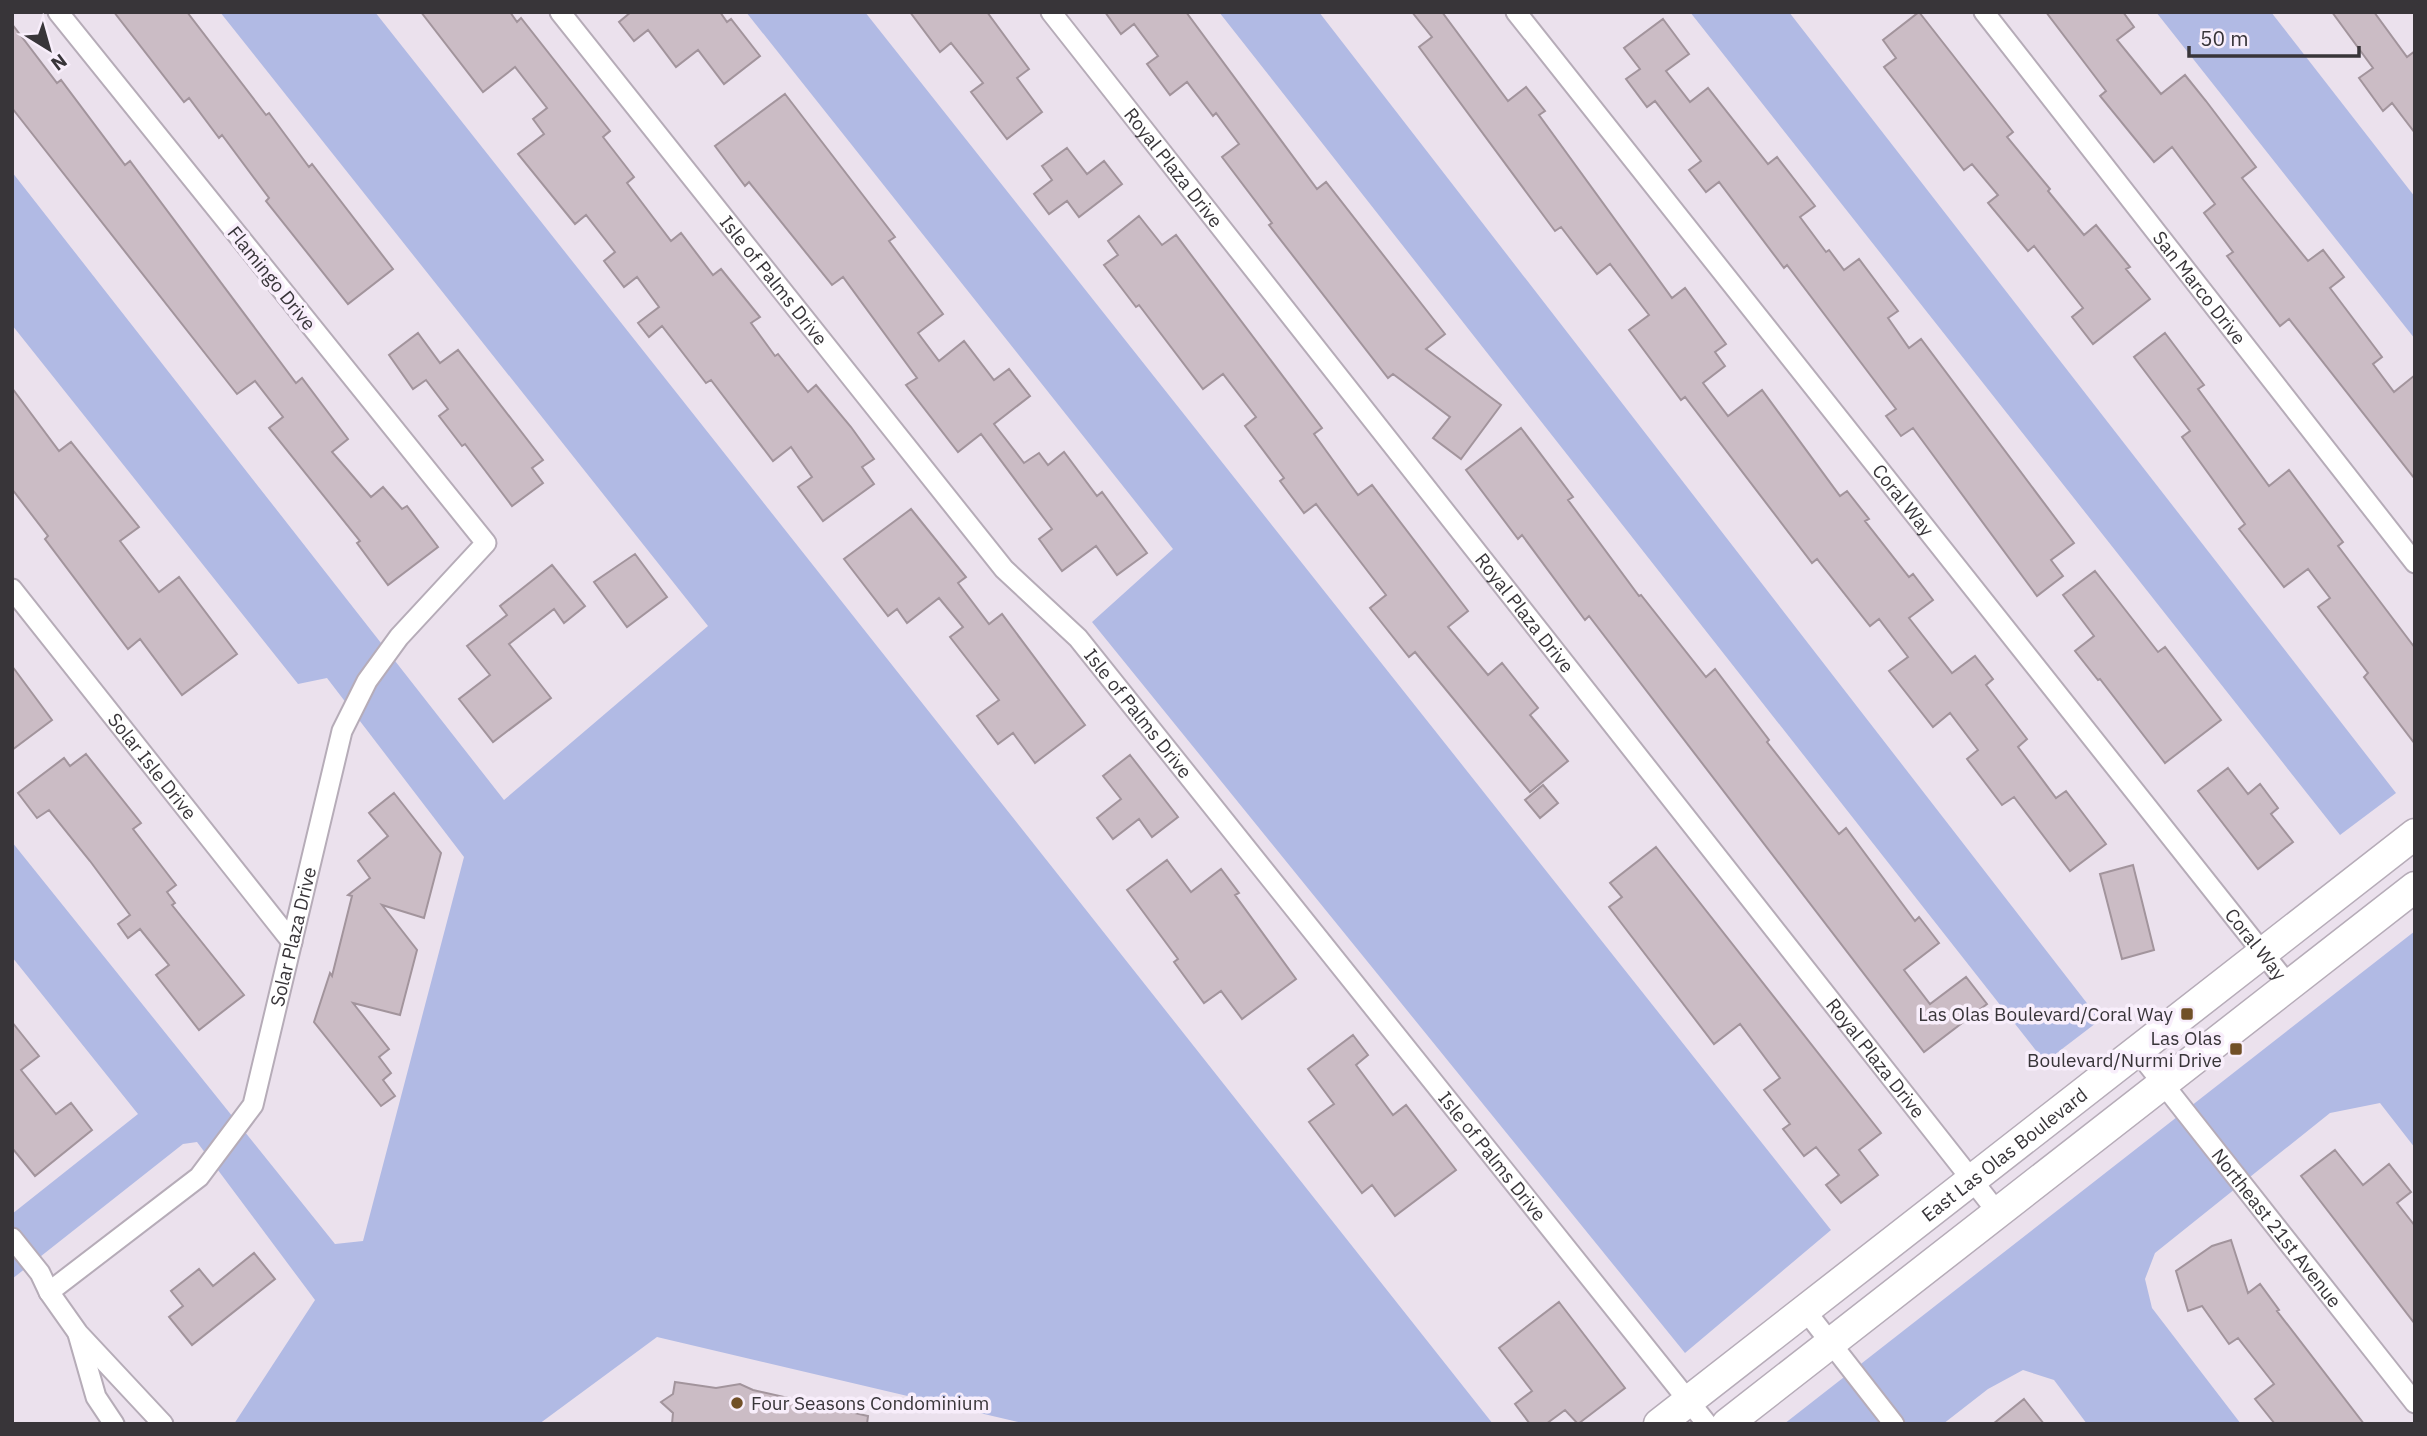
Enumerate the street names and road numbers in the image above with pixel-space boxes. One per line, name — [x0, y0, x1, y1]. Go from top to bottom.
street label: Royal Plaza Drive — [1119, 103, 1228, 232]
street label: Isle of Palms Drive — [715, 210, 833, 350]
street label: Flamingo Drive — [223, 221, 321, 335]
street label: San Marco Drive — [2148, 226, 2252, 349]
street label: Coral Way — [1867, 459, 1940, 541]
street label: Royal Plaza Drive — [1470, 548, 1579, 677]
street label: Isle of Palms Drive — [1079, 644, 1197, 783]
street label: Solar Isle Drive — [103, 708, 202, 824]
street label: Solar Plaza Drive — [265, 864, 321, 1009]
street label: Coral Way — [2220, 903, 2292, 985]
street label: Royal Plaza Drive — [1821, 993, 1930, 1123]
street label: East Las Olas Boulevard — [1916, 1082, 2092, 1227]
street label: Isle of Palms Drive — [1433, 1086, 1552, 1226]
street label: Northeast 21st Avenue — [2207, 1143, 2347, 1312]

